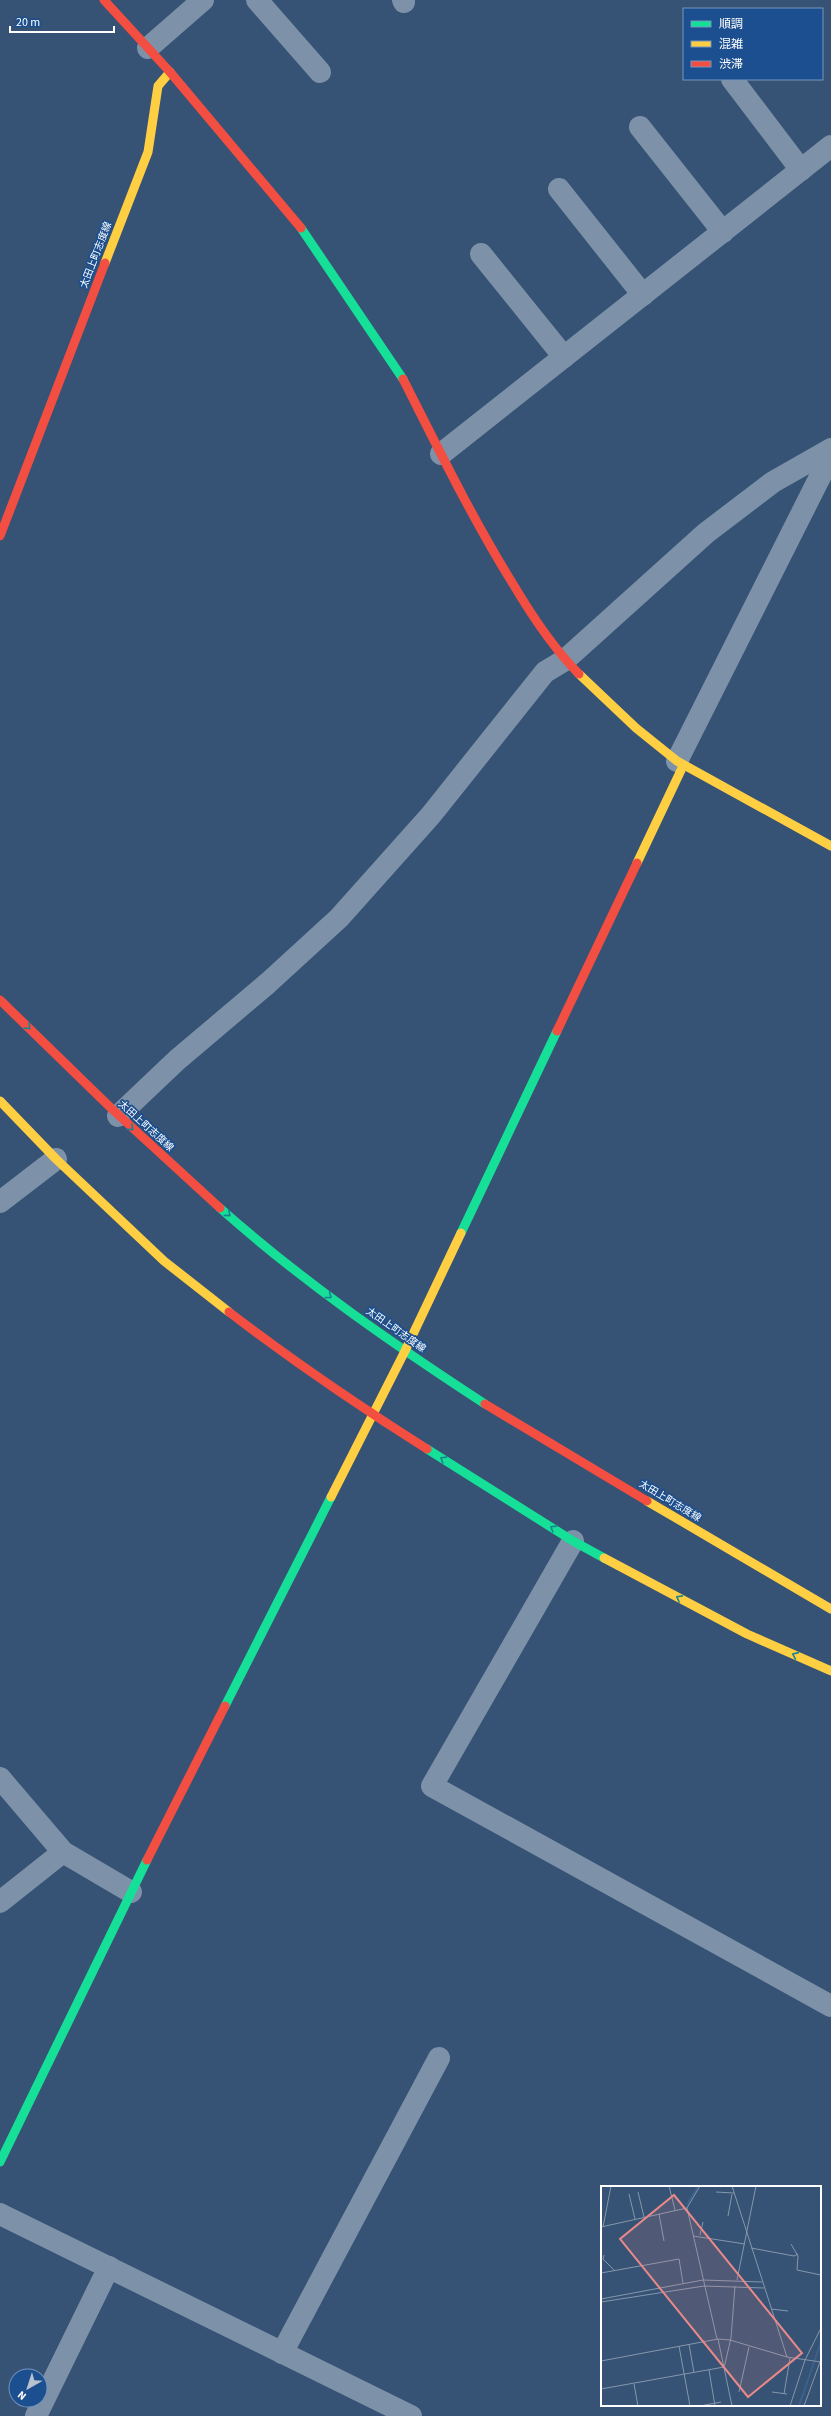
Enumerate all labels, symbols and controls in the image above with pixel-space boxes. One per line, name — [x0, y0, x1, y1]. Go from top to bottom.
scale bar — [10, 8, 114, 34]
legend — [683, 8, 823, 80]
text: 20 m — [16, 14, 40, 31]
text: 順調 — [719, 16, 743, 33]
text: 混雑 — [719, 36, 743, 53]
text: 渋滞 — [719, 56, 743, 73]
street label: 太田上町志度線 — [77, 220, 115, 290]
one-way arrow — [23, 1022, 31, 1030]
street label: 太田上町志度線 — [115, 1097, 177, 1155]
one-way arrow — [126, 1123, 134, 1130]
one-way arrow — [223, 1209, 231, 1216]
one-way arrow — [325, 1291, 332, 1298]
street label: 太田上町志度線 — [363, 1304, 429, 1356]
one-way arrow — [440, 1456, 447, 1464]
street label: 太田上町志度線 — [636, 1477, 704, 1525]
one-way arrow — [550, 1526, 557, 1533]
one-way arrow — [676, 1595, 683, 1602]
one-way arrow — [792, 1652, 799, 1660]
inset map — [601, 2186, 821, 2406]
north arrow — [8, 2368, 48, 2408]
text: N — [14, 2387, 30, 2404]

